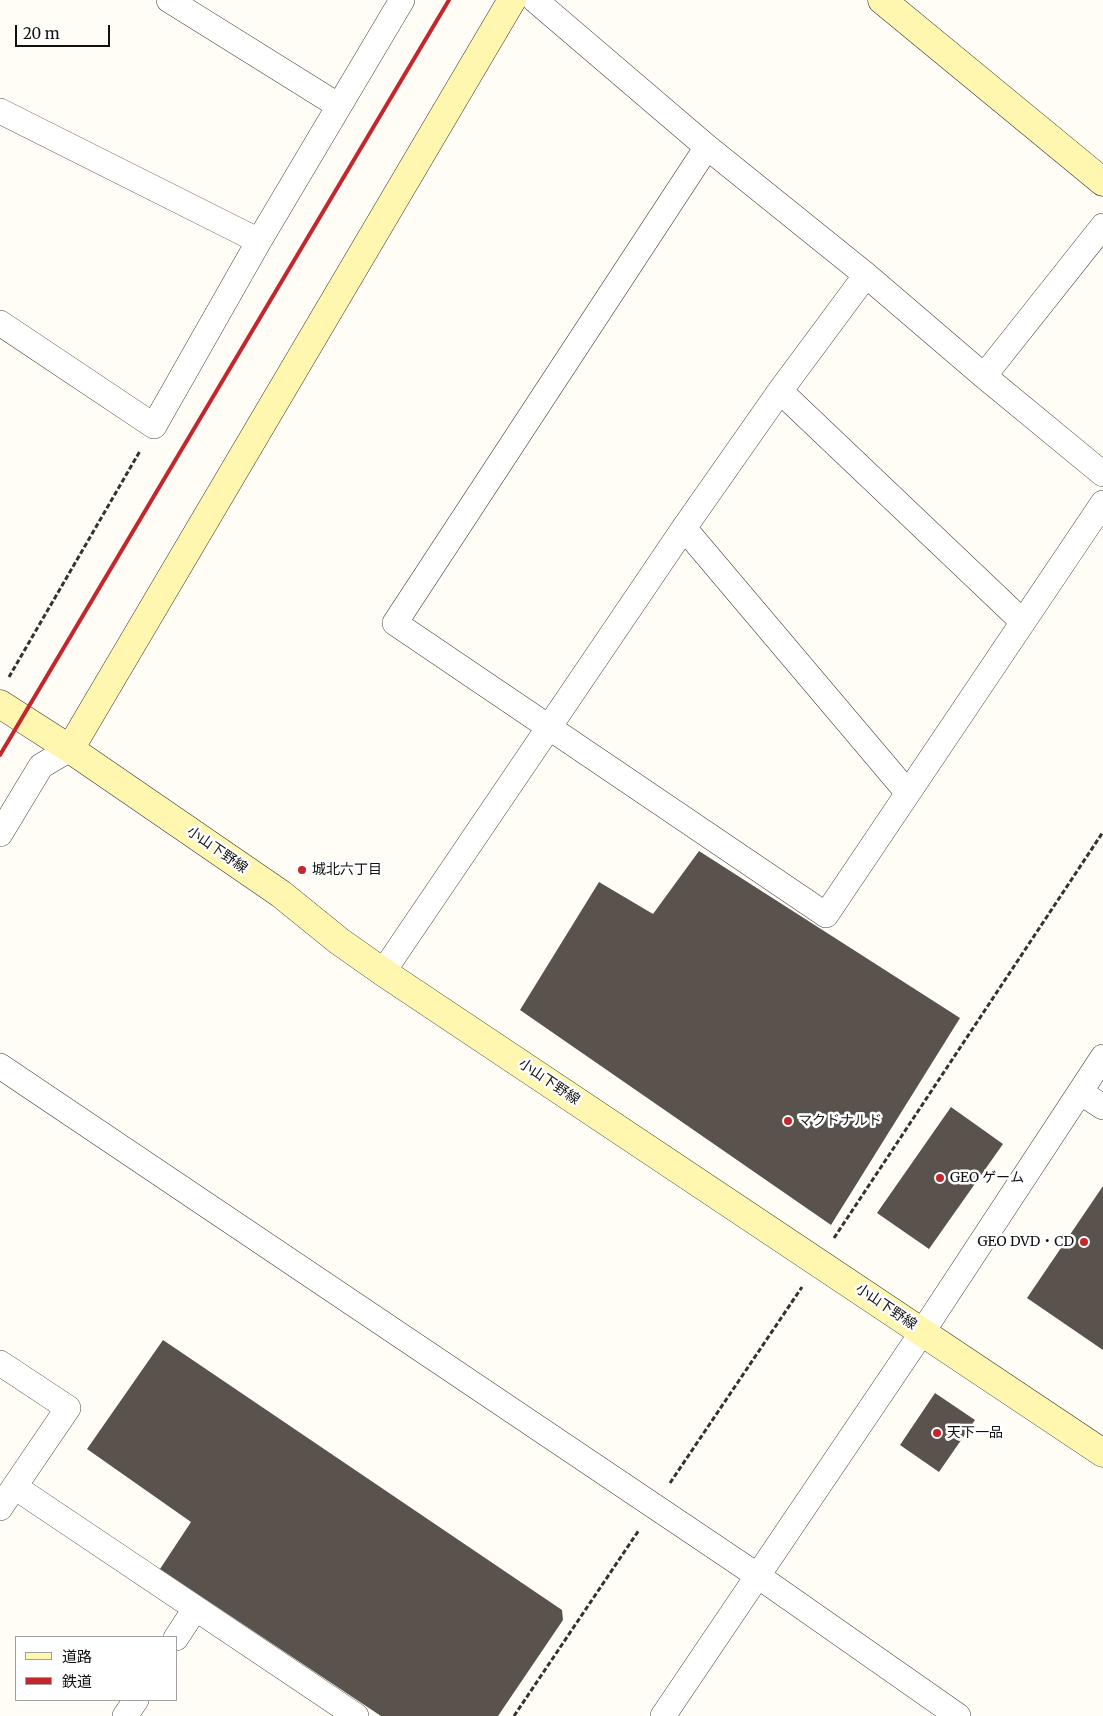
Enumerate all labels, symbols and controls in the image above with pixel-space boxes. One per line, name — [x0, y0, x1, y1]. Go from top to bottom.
scale bar — [18, 15, 112, 47]
text: 20 m — [23, 24, 60, 43]
street label: 小山下野線 — [184, 823, 250, 877]
place label: 城北六丁目 — [312, 862, 382, 878]
marker: 城北六丁目 — [296, 864, 308, 876]
street label: 小山下野線 — [515, 1055, 583, 1109]
place label: マクドナルド — [798, 1113, 882, 1129]
marker: マクドナルド — [782, 1115, 794, 1127]
place label: GEO ゲーム — [950, 1170, 1024, 1186]
marker: GEO ゲーム — [934, 1172, 946, 1184]
place label: GEO DVD・CD — [978, 1234, 1074, 1250]
marker: GEO DVD・CD — [1078, 1236, 1090, 1248]
street label: 小山下野線 — [852, 1280, 920, 1334]
place label: 天下一品 — [947, 1425, 1003, 1441]
marker: 天下一品 — [931, 1427, 943, 1439]
legend — [15, 1636, 178, 1701]
text: 道路 — [62, 1647, 92, 1666]
text: 鉄道 — [62, 1672, 92, 1691]

